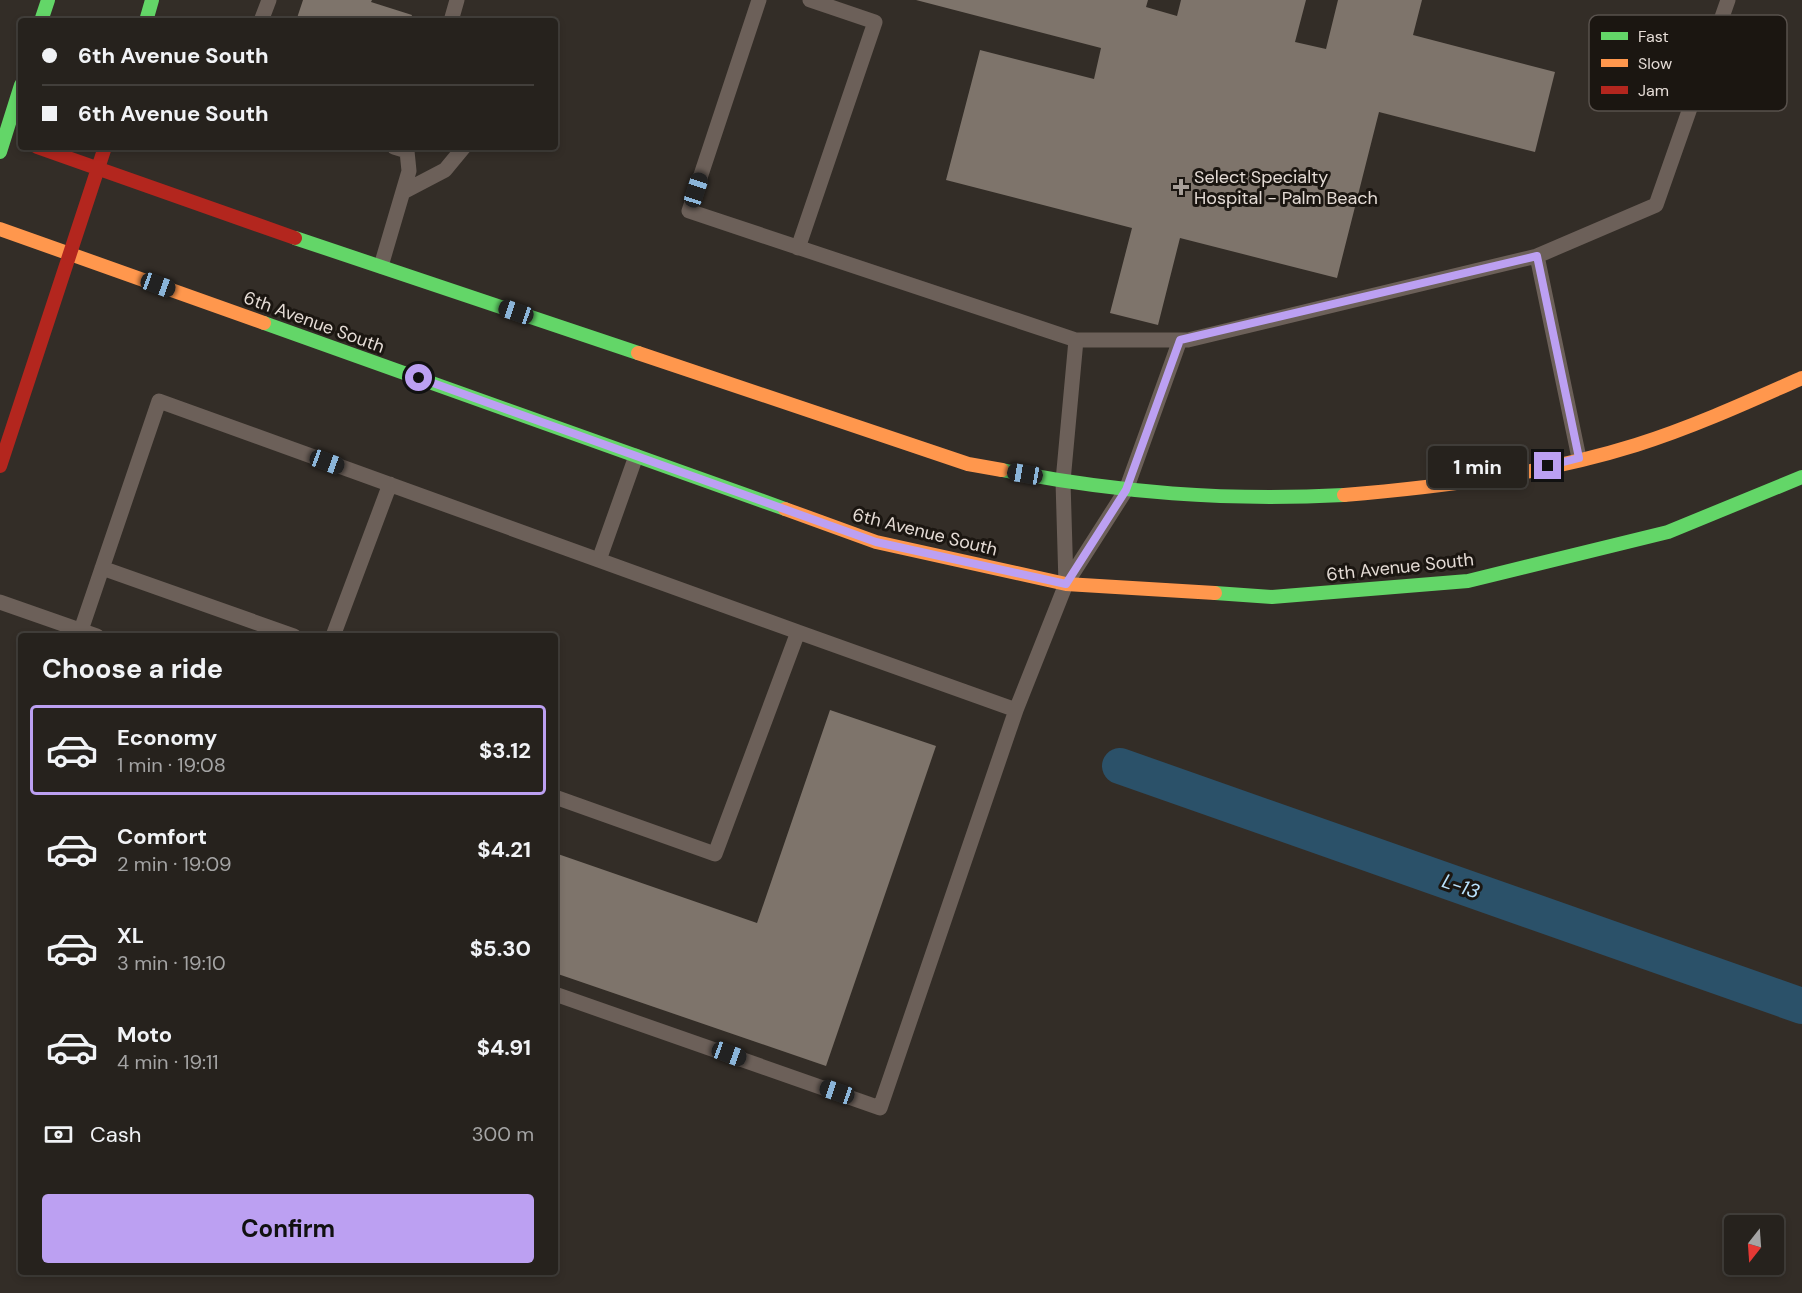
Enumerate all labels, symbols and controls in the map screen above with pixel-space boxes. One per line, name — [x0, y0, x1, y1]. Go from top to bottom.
legend — [1589, 15, 1787, 111]
text: Fast — [1638, 26, 1669, 47]
text: 6th Avenue South — [78, 41, 269, 70]
text: Slow — [1638, 53, 1672, 74]
text: Jam — [1638, 80, 1669, 101]
text: 6th Avenue South — [78, 99, 269, 128]
place label: Select Specialty Hospital - Palm Beach — [1194, 165, 1378, 210]
car — [682, 170, 710, 210]
marker: Select Specialty Hospital - Palm Beach — [1172, 178, 1190, 196]
car — [138, 270, 178, 300]
street label: 6th Avenue South — [240, 285, 388, 359]
car — [496, 298, 536, 326]
route start — [405, 364, 432, 391]
callout: 1 min — [1428, 445, 1527, 487]
car — [307, 447, 347, 477]
route end — [1534, 452, 1561, 479]
text: 1 min — [1453, 454, 1502, 480]
car — [1006, 462, 1044, 486]
street label: 6th Avenue South — [850, 502, 1000, 562]
street label: 6th Avenue South — [1325, 547, 1475, 587]
text: Choose a ride — [42, 651, 223, 686]
icon: car — [45, 723, 99, 777]
text: Economy — [117, 723, 217, 752]
text: $3.12 — [479, 736, 531, 765]
text: 1 min · 19:08 — [117, 752, 226, 778]
icon: car — [45, 822, 99, 876]
text: Comfort — [117, 822, 207, 851]
text: $4.21 — [477, 835, 531, 864]
text: 2 min · 19:09 — [117, 851, 232, 877]
water label: L-13 — [1439, 868, 1483, 905]
icon: car — [45, 921, 99, 975]
text: XL — [117, 921, 144, 950]
text: $5.30 — [470, 934, 531, 963]
text: 3 min · 19:10 — [117, 950, 226, 976]
icon: car — [45, 1020, 99, 1074]
text: Moto — [117, 1020, 172, 1049]
text: $4.91 — [477, 1033, 531, 1062]
car — [709, 1039, 749, 1069]
text: 4 min · 19:11 — [117, 1049, 218, 1075]
car — [817, 1078, 857, 1106]
icon: cash — [42, 1118, 75, 1151]
text: Cash — [90, 1120, 141, 1149]
text: 300 m — [472, 1121, 534, 1147]
button: Confirm — [42, 1194, 534, 1263]
north arrow — [1724, 1215, 1784, 1275]
map controls — [1724, 1215, 1784, 1275]

